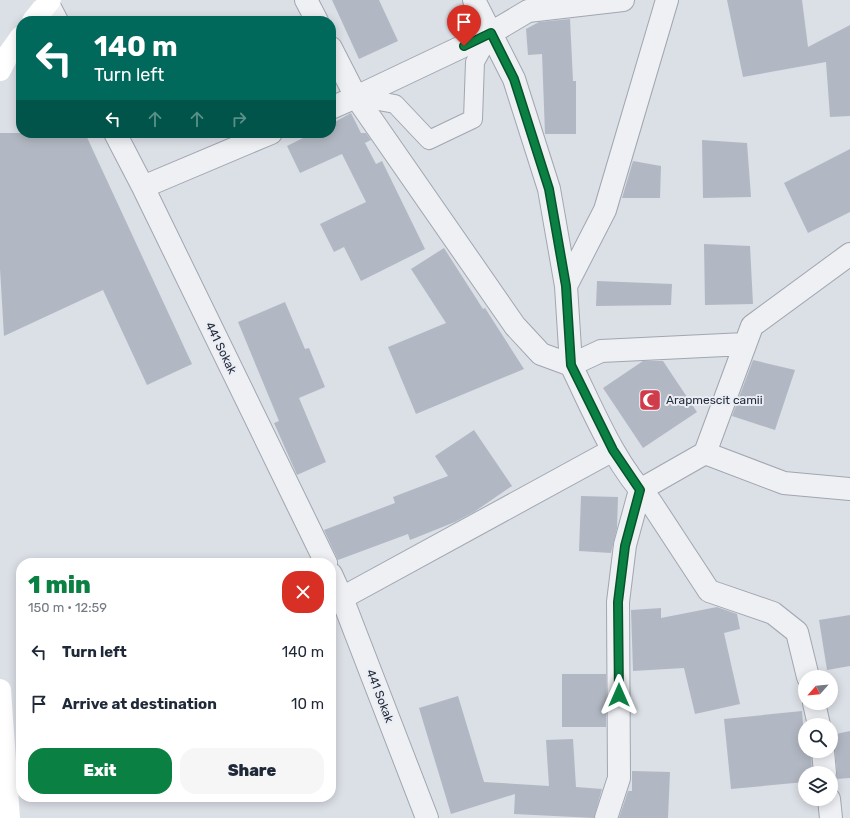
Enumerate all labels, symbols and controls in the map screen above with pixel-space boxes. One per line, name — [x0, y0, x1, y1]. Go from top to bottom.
pin — [447, 5, 481, 46]
icon: arrive — [453, 11, 475, 33]
text: 140 m — [94, 30, 178, 63]
icon: left — [28, 32, 80, 84]
text: Turn left — [94, 64, 164, 86]
icon: left — [102, 108, 124, 130]
icon: ahead — [144, 108, 166, 130]
icon: ahead — [186, 108, 208, 130]
icon: right — [228, 108, 250, 130]
street label: 441 Sokak — [202, 320, 240, 377]
mosque icon: Arapmescit camii — [637, 387, 663, 413]
place label: Arapmescit camii — [666, 393, 763, 407]
text: 1 min — [28, 571, 91, 599]
button: close — [282, 571, 324, 613]
text: 150 m · 12:59 — [28, 600, 107, 615]
icon: left — [28, 641, 50, 663]
text: Turn left — [62, 643, 127, 661]
text: 140 m — [282, 643, 324, 661]
street label: 441 Sokak — [363, 667, 397, 725]
north arrow — [798, 670, 838, 710]
map controls — [798, 670, 838, 806]
position arrow — [598, 674, 640, 716]
icon: arrive — [28, 693, 50, 715]
text: Arrive at destination — [62, 695, 217, 713]
text: 10 m — [291, 695, 324, 713]
button: search — [798, 718, 838, 758]
button: Exit — [28, 748, 172, 794]
button: Share — [180, 748, 324, 794]
button: layers — [798, 766, 838, 806]

